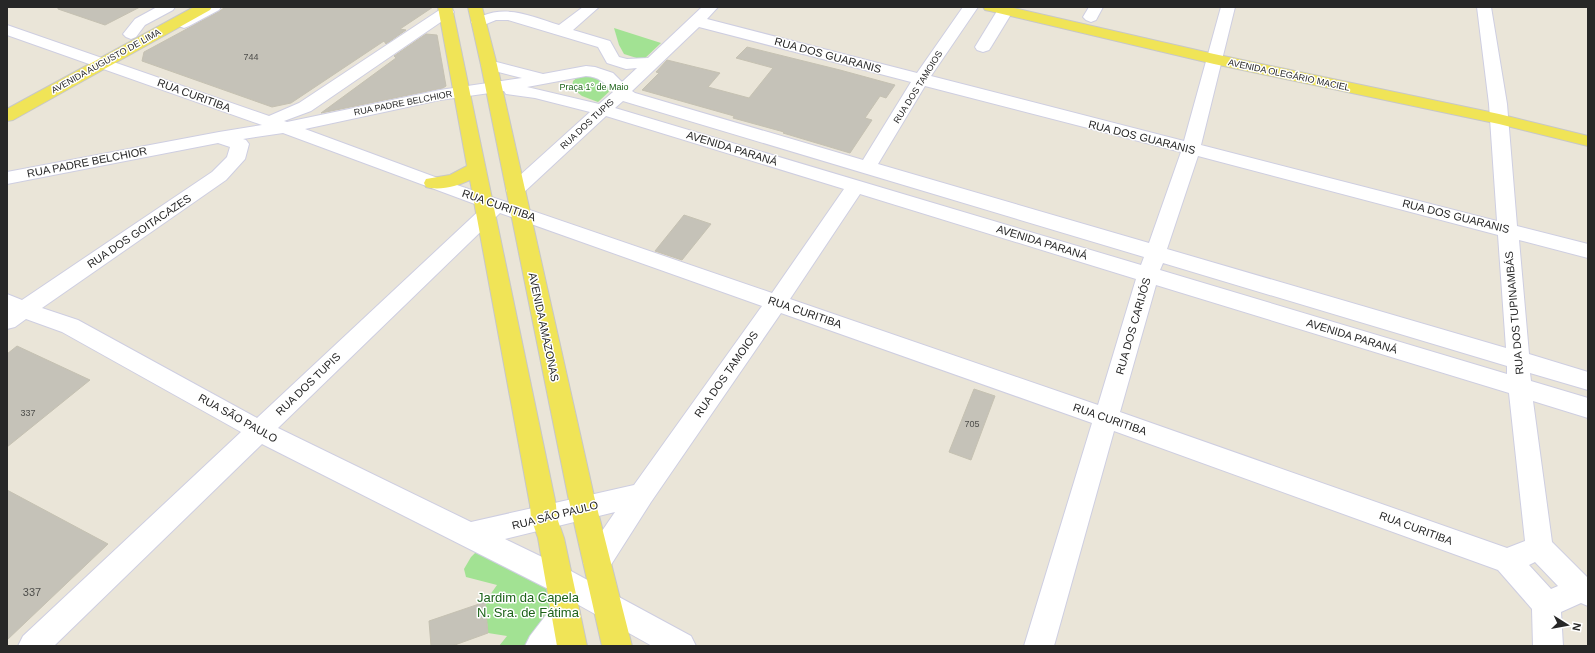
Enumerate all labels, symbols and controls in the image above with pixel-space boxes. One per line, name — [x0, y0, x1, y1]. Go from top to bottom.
street label: AVENIDA AUGUSTO DE LIMA — [50, 27, 162, 95]
street label: RUA DOS GUARANIS — [773, 35, 883, 75]
street label: RUA DOS TAMOIOS — [892, 49, 944, 125]
house number: 744 — [243, 52, 259, 62]
street label: AVENIDA OLEGÁRIO MACIEL — [1227, 57, 1351, 93]
street label: RUA CURITIBA — [156, 76, 233, 114]
park label: Praça 1° de Maio — [559, 82, 629, 92]
street label: RUA PADRE BELCHIOR — [353, 88, 453, 117]
street label: RUA DOS TUPIS — [558, 97, 616, 151]
street label: RUA DOS GUARANIS — [1087, 118, 1197, 156]
street label: AVENIDA PARANÁ — [685, 128, 779, 168]
street label: RUA PADRE BELCHIOR — [26, 144, 148, 180]
street label: RUA CURITIBA — [461, 187, 538, 223]
street label: RUA DOS GOITACAZES — [85, 192, 193, 270]
street label: RUA DOS GUARANIS — [1401, 197, 1511, 235]
street label: AVENIDA PARANÁ — [995, 222, 1089, 262]
street label: RUA DOS TUPINAMBÁS — [1503, 251, 1525, 375]
street label: AVENIDA AMAZONAS — [527, 271, 561, 383]
street label: RUA DOS CARIJÓS — [1113, 276, 1153, 376]
street label: RUA CURITIBA — [767, 294, 844, 330]
street label: AVENIDA PARANÁ — [1305, 316, 1399, 356]
street label: RUA DOS TAMOIOS — [692, 329, 760, 419]
street label: RUA DOS TUPIS — [273, 350, 343, 418]
street label: RUA SÃO PAULO — [196, 391, 280, 445]
street label: RUA CURITIBA — [1072, 401, 1149, 437]
house number: 337 — [20, 408, 36, 418]
house number: 705 — [964, 419, 980, 429]
street label: RUA SÃO PAULO — [511, 498, 600, 532]
street label: RUA CURITIBA — [1378, 509, 1455, 547]
house number: 337 — [23, 586, 41, 598]
park label: Jardim da Capela N. Sra. de Fátima — [477, 590, 580, 620]
north arrow — [1547, 605, 1587, 645]
text: N — [1570, 622, 1583, 632]

